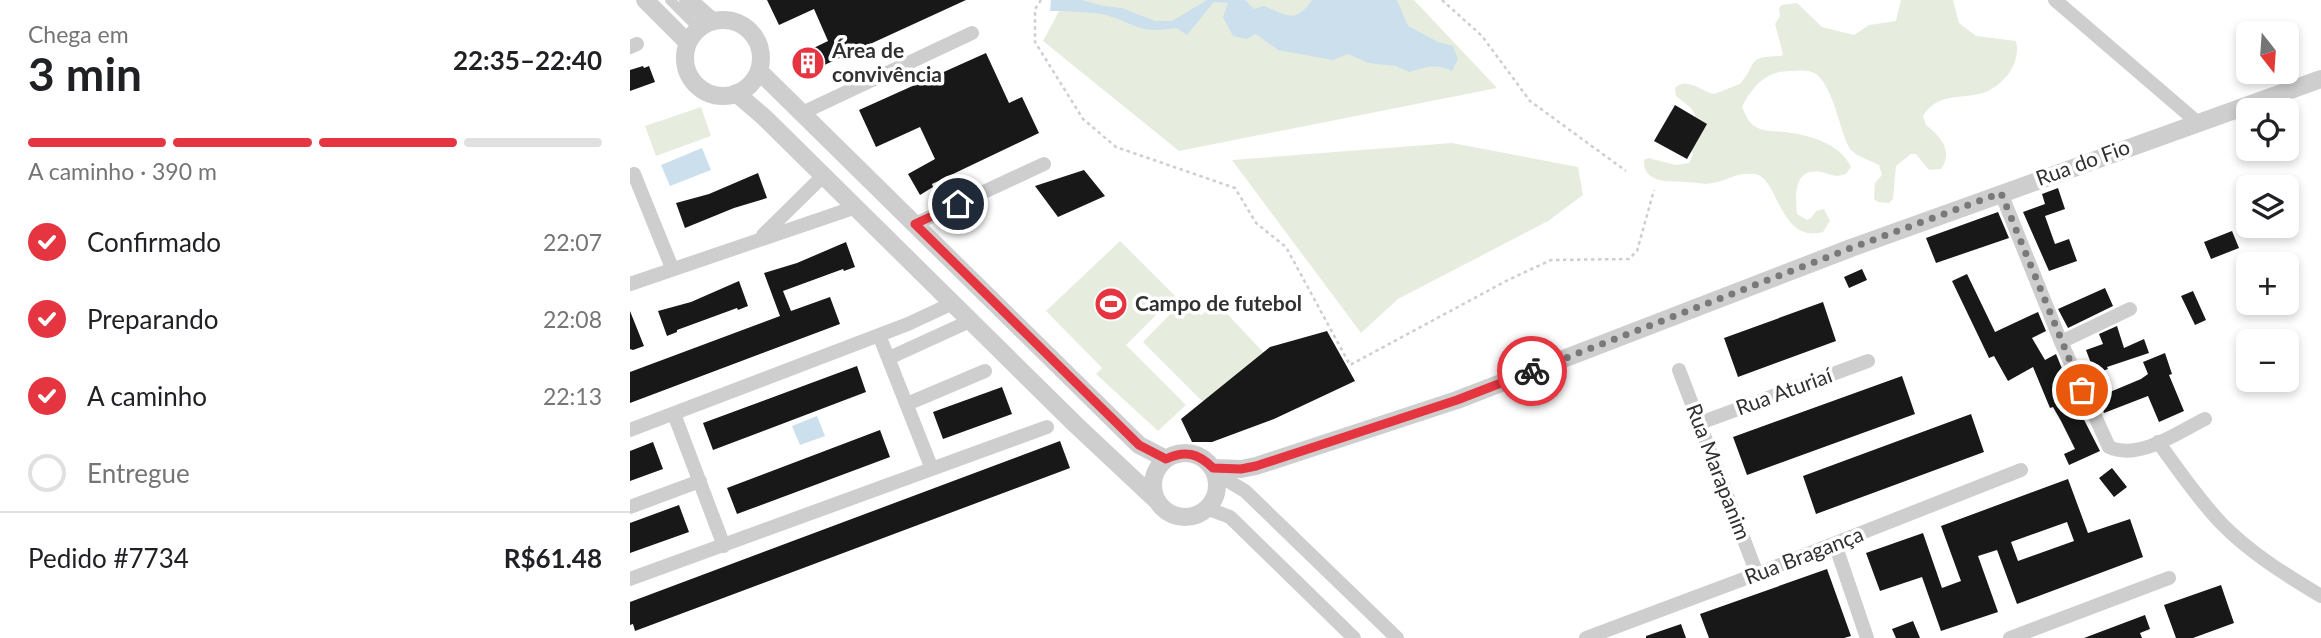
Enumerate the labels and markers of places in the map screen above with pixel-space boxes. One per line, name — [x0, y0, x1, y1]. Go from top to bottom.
place label: Área de convivência — [831, 37, 942, 86]
building icon: Área de convivência — [789, 44, 827, 82]
pin — [928, 174, 988, 234]
sports icon: Campo de futebol — [1092, 285, 1130, 323]
place label: Campo de futebol — [1135, 290, 1302, 315]
pin — [2052, 360, 2112, 420]

